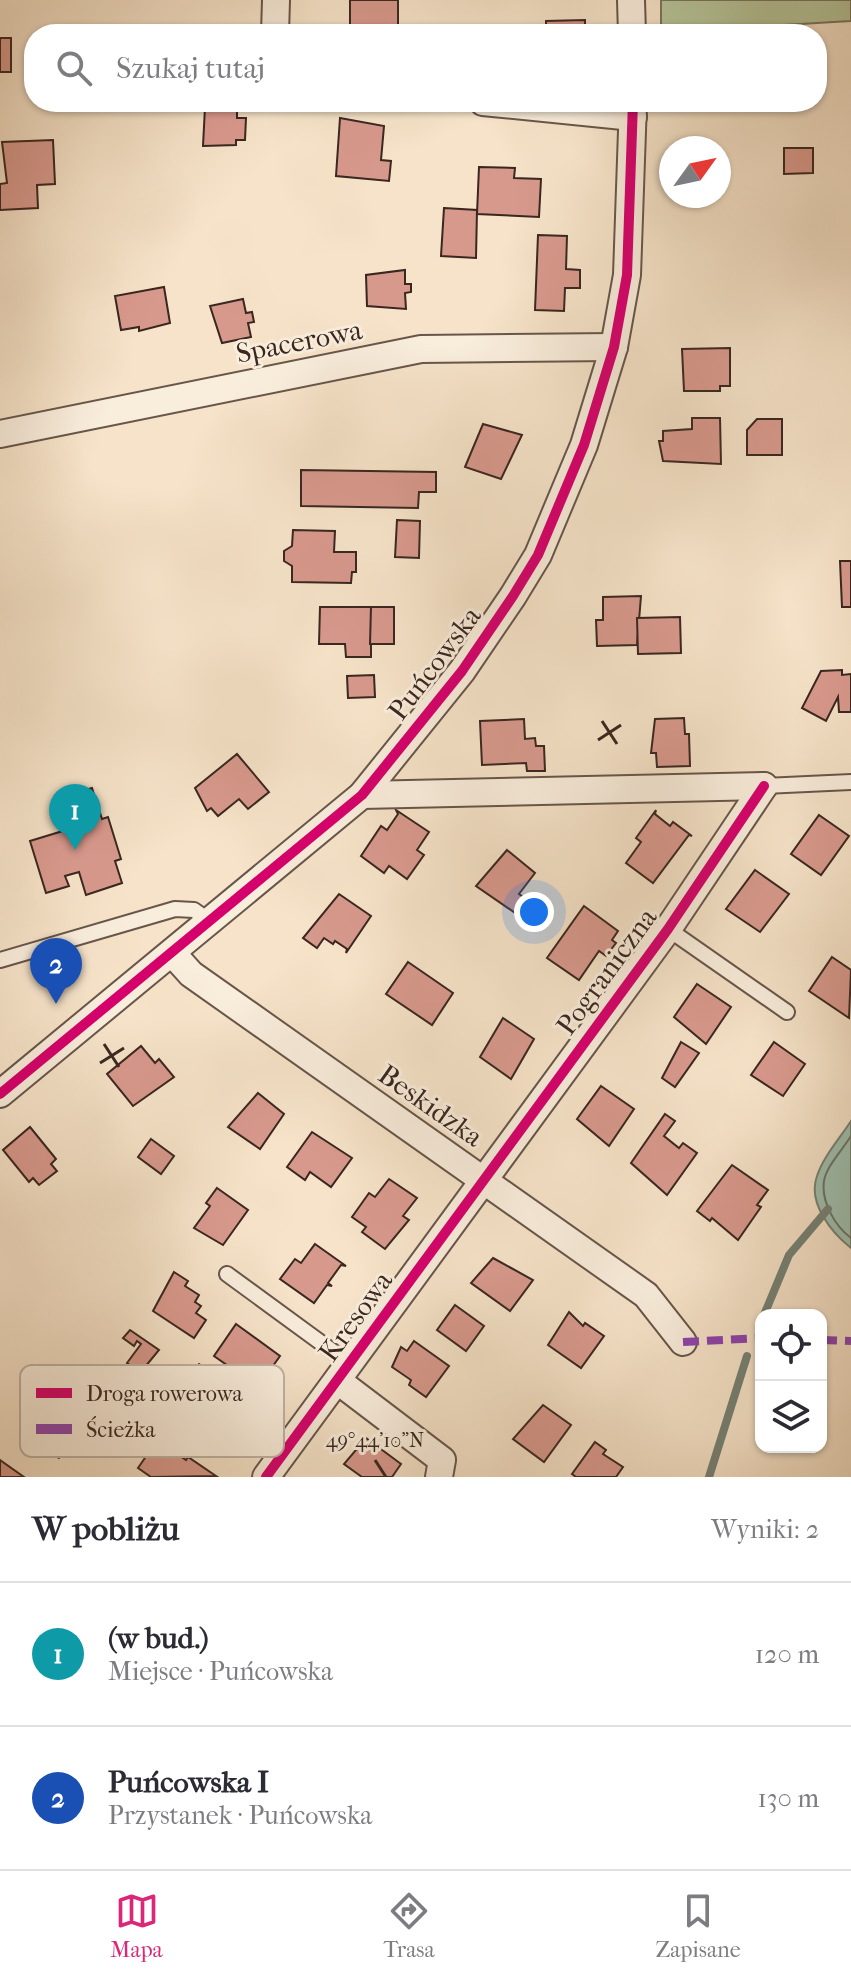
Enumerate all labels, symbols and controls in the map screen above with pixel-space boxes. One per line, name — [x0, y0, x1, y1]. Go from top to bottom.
search box — [24, 24, 827, 112]
icon: search — [52, 46, 96, 90]
text: Szukaj tutaj — [116, 51, 265, 86]
north arrow — [659, 136, 731, 208]
street label: Spacerowa — [233, 313, 366, 370]
street label: Puńcowska — [381, 599, 488, 726]
pin: 1 — [49, 784, 101, 850]
your location — [514, 892, 554, 932]
street label: Pograniczna — [549, 901, 664, 1041]
pin: 2 — [30, 938, 82, 1004]
street label: Beskidzka — [372, 1058, 490, 1154]
street label: Kresowa — [312, 1264, 400, 1368]
map controls — [755, 1309, 827, 1453]
button: locate — [755, 1309, 827, 1381]
legend — [20, 1365, 284, 1457]
text: Droga rowerowa — [86, 1381, 244, 1407]
button: layers — [755, 1381, 827, 1453]
text: Ścieżka — [86, 1416, 156, 1443]
text: 49°44'10"N — [326, 1429, 424, 1452]
text: W pobliżu — [32, 1509, 179, 1549]
text: Wyniki: 2 — [711, 1514, 819, 1545]
text: (w bud.) — [108, 1621, 209, 1656]
text: 1 — [53, 1639, 63, 1670]
text: 120 m — [755, 1639, 819, 1670]
text: Miejsce · Puńcowska — [108, 1656, 333, 1687]
text: Puńcowska I — [108, 1765, 269, 1800]
text: 2 — [51, 1783, 65, 1814]
text: 130 m — [758, 1783, 819, 1814]
text: Przystanek · Puńcowska — [108, 1800, 372, 1831]
tab: Mapa — [110, 1889, 163, 1963]
tab: Trasa — [384, 1889, 435, 1963]
tab: Zapisane — [655, 1889, 741, 1963]

